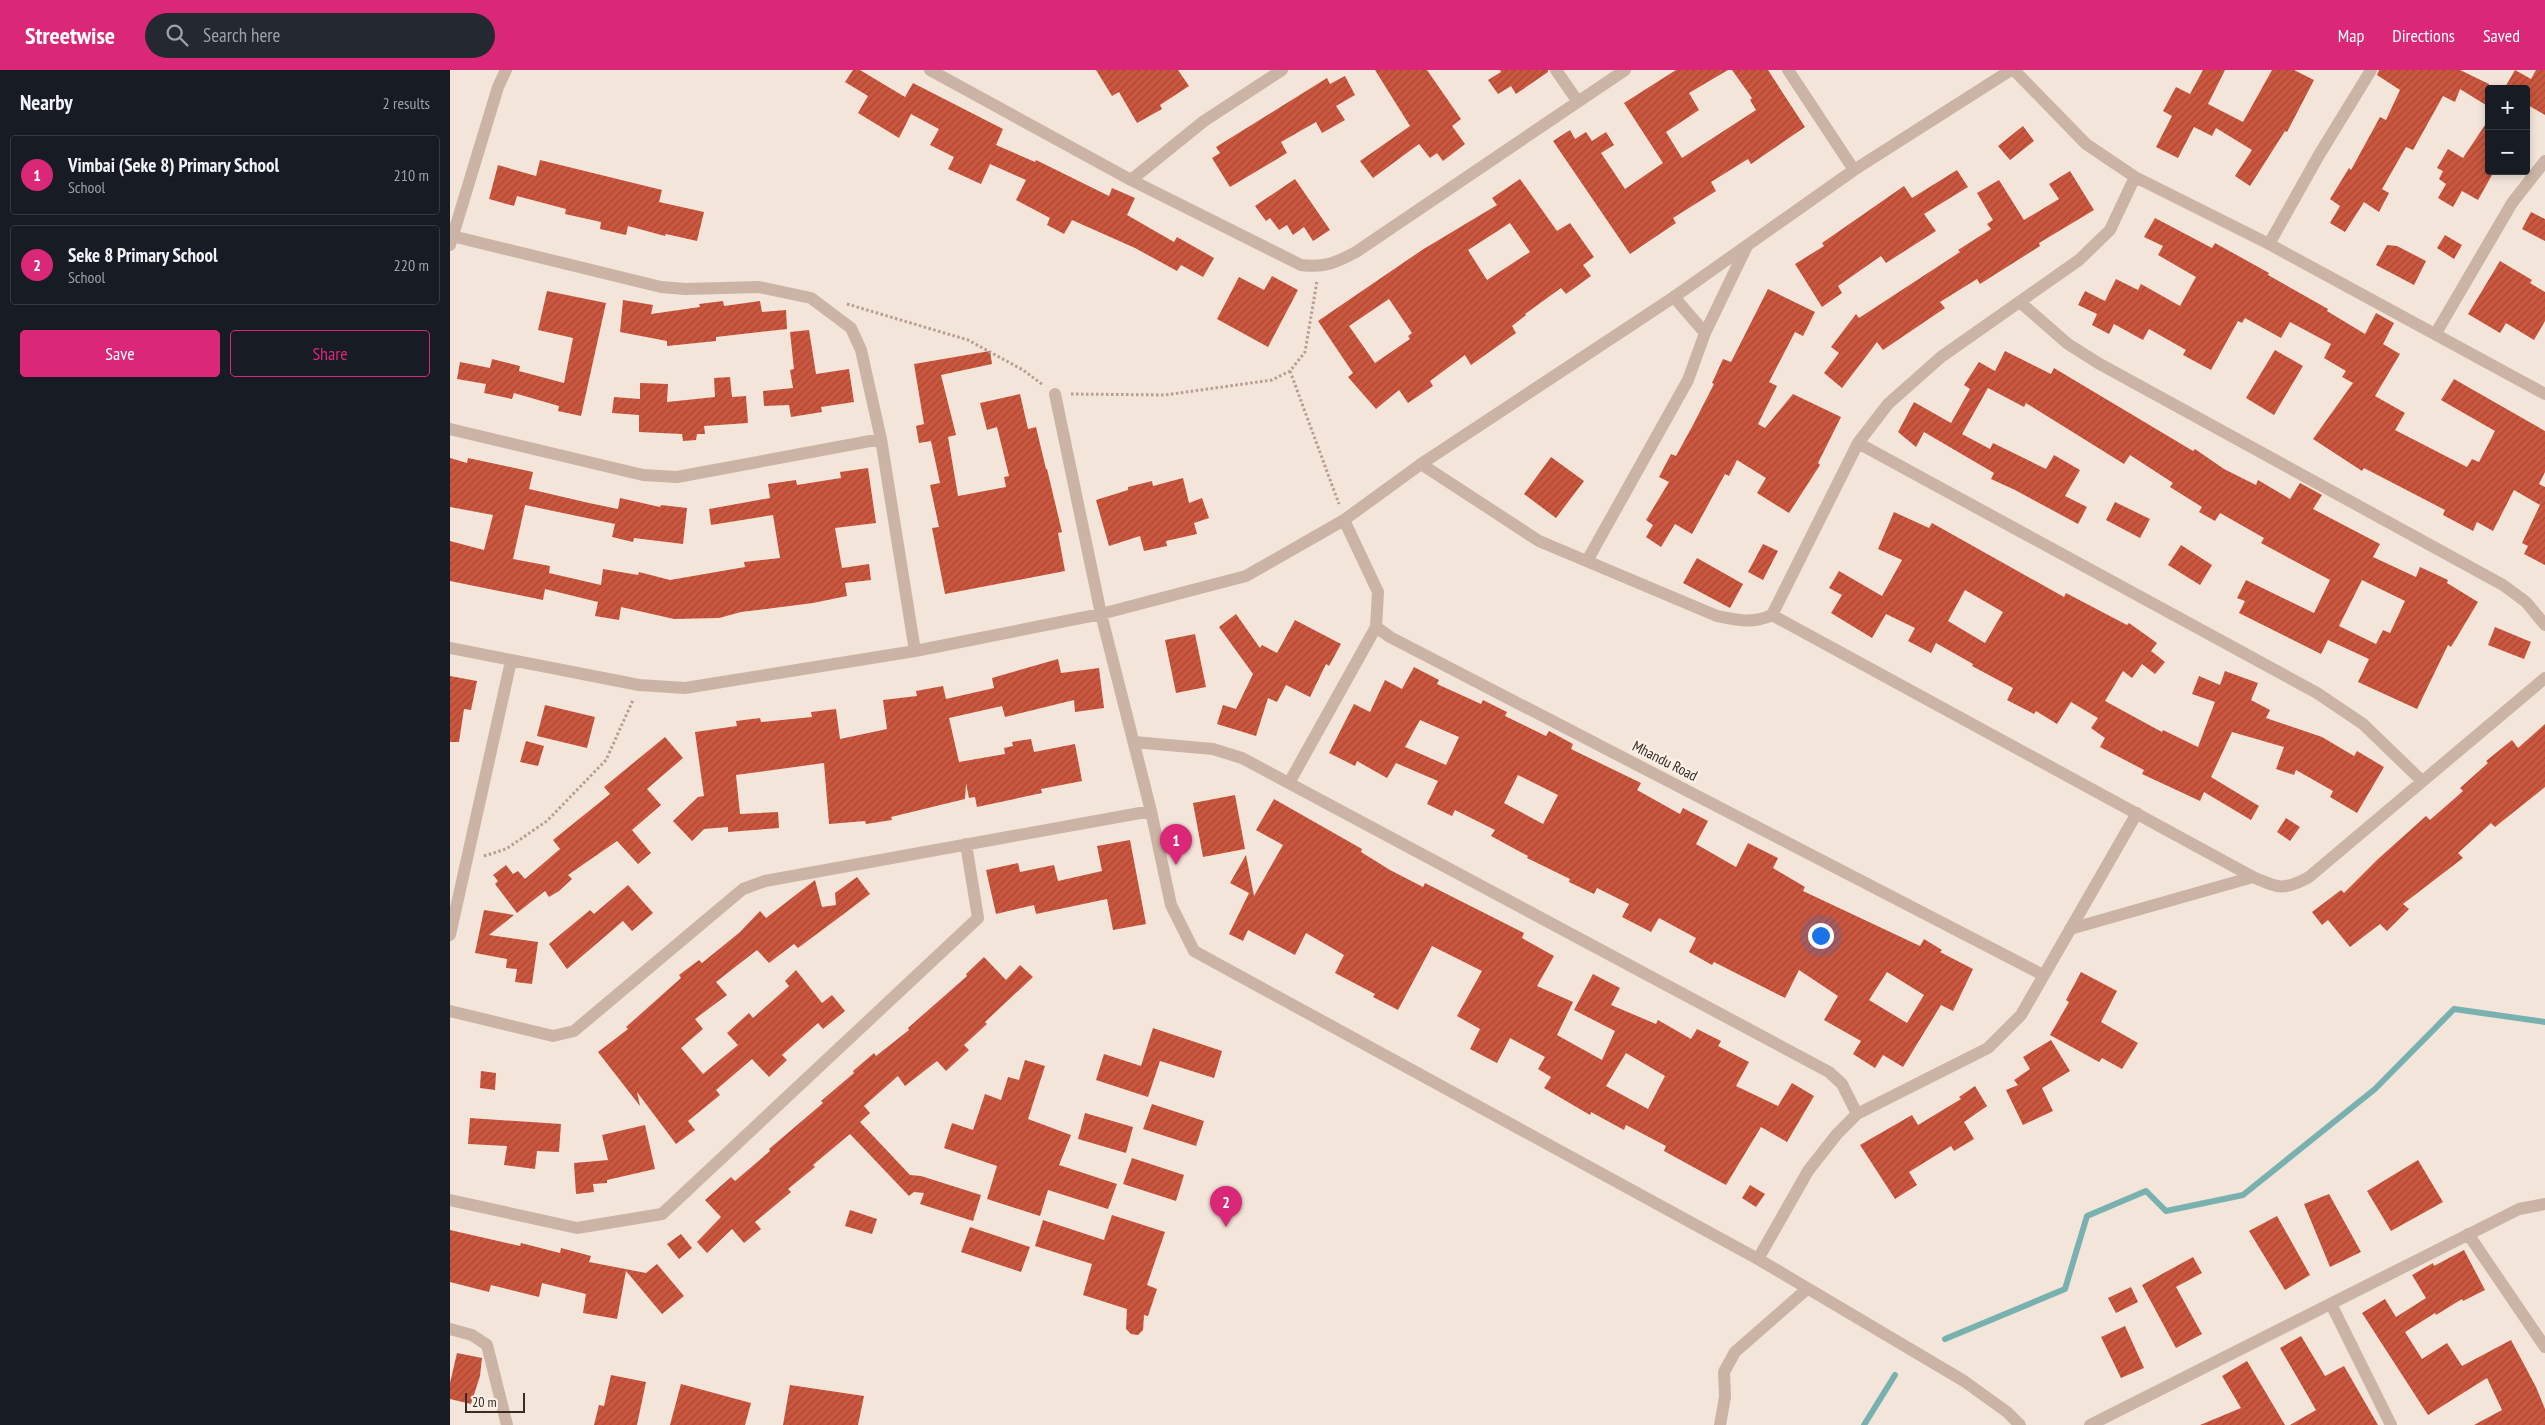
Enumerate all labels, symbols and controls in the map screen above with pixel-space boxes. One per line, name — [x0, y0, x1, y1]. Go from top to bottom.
search box — [145, 13, 495, 58]
text: Streetwise — [25, 20, 115, 51]
icon: search — [163, 21, 191, 49]
text: Search here — [203, 23, 280, 47]
text: Map — [2338, 24, 2364, 47]
text: Directions — [2392, 24, 2455, 47]
text: Saved — [2483, 24, 2520, 47]
map controls — [2485, 85, 2530, 175]
button: + — [2485, 85, 2530, 130]
text: Nearby — [20, 89, 73, 116]
text: 2 results — [383, 93, 430, 113]
button: − — [2485, 130, 2530, 175]
text: Vimbai (Seke 8) Primary School — [68, 153, 279, 177]
text: 1 — [33, 165, 41, 185]
text: 210 m — [394, 165, 429, 185]
text: School — [68, 177, 105, 197]
text: Seke 8 Primary School — [68, 243, 218, 267]
text: 2 — [33, 255, 41, 275]
text: 220 m — [394, 255, 429, 275]
text: School — [68, 267, 105, 287]
button: Save — [20, 330, 220, 377]
button: Share — [230, 330, 430, 377]
street label: Mhandu Road — [1629, 736, 1701, 785]
pin: 1 — [1160, 824, 1192, 865]
your location — [1808, 923, 1834, 949]
pin: 2 — [1210, 1186, 1242, 1227]
scale bar — [465, 1390, 525, 1413]
text: 20 m — [472, 1393, 497, 1411]

